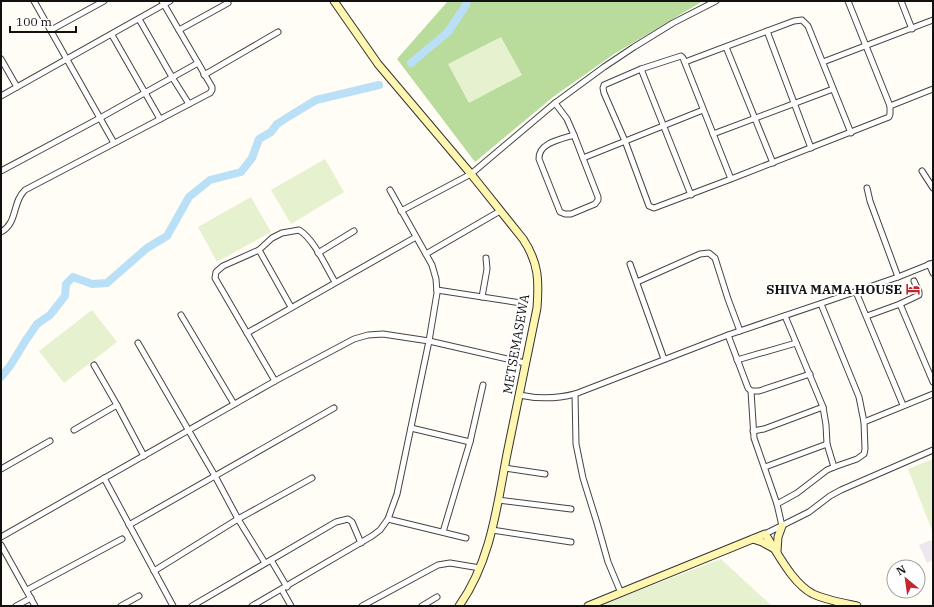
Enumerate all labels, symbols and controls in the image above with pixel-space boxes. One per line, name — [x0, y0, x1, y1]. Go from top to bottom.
scale bar — [10, 8, 76, 34]
text: 100 m — [16, 14, 52, 29]
place label: SHIVA MAMA HOUSE — [766, 281, 902, 298]
hotel icon: SHIVA MAMA HOUSE — [905, 281, 921, 297]
street label: METSEMASEWA — [499, 293, 533, 395]
north arrow — [886, 559, 926, 599]
text: N — [894, 562, 909, 578]

